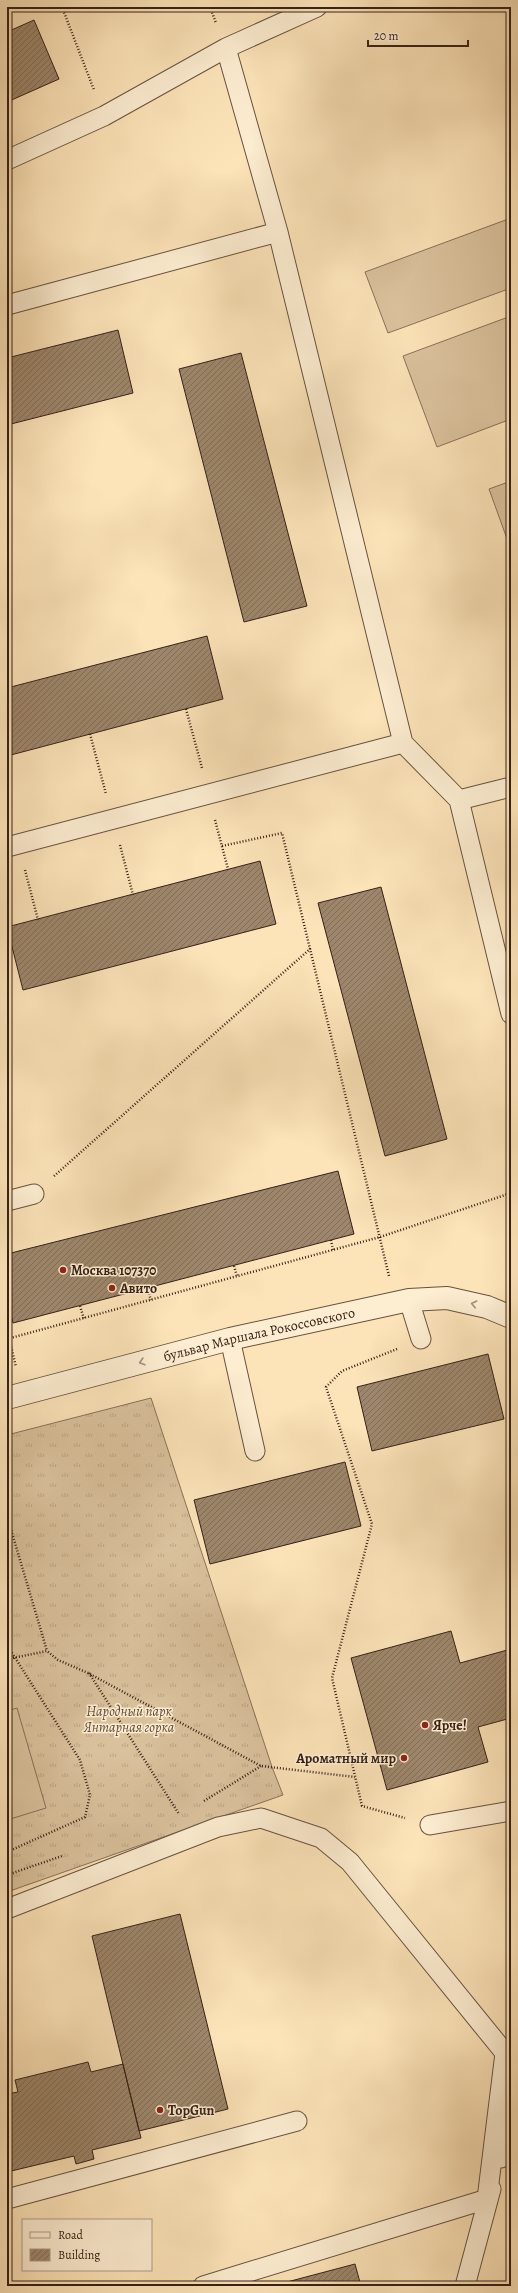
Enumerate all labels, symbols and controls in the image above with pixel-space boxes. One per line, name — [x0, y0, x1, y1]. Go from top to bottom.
scale bar — [368, 22, 468, 48]
text: 20 m — [374, 28, 398, 44]
place label: Москва 107370 — [71, 1261, 156, 1280]
marker: Москва 107370 — [58, 1265, 68, 1275]
place label: Авито — [119, 1279, 157, 1298]
marker: Авито — [107, 1283, 117, 1293]
one-way arrow — [471, 1300, 478, 1308]
street label: бульвар Маршала Рокоссовского — [161, 1303, 357, 1366]
one-way arrow — [139, 1358, 146, 1366]
park label: Народный парк Янтарная горка — [83, 1702, 175, 1737]
place label: Ярче! — [433, 1716, 467, 1735]
marker: Ярче! — [420, 1720, 430, 1730]
place label: Ароматный мир — [295, 1749, 397, 1768]
marker: Ароматный мир — [399, 1753, 409, 1763]
place label: TopGun — [168, 2101, 215, 2120]
marker: TopGun — [155, 2105, 165, 2115]
legend — [22, 2219, 152, 2271]
text: Road — [58, 2227, 84, 2243]
text: Building — [58, 2247, 100, 2263]

